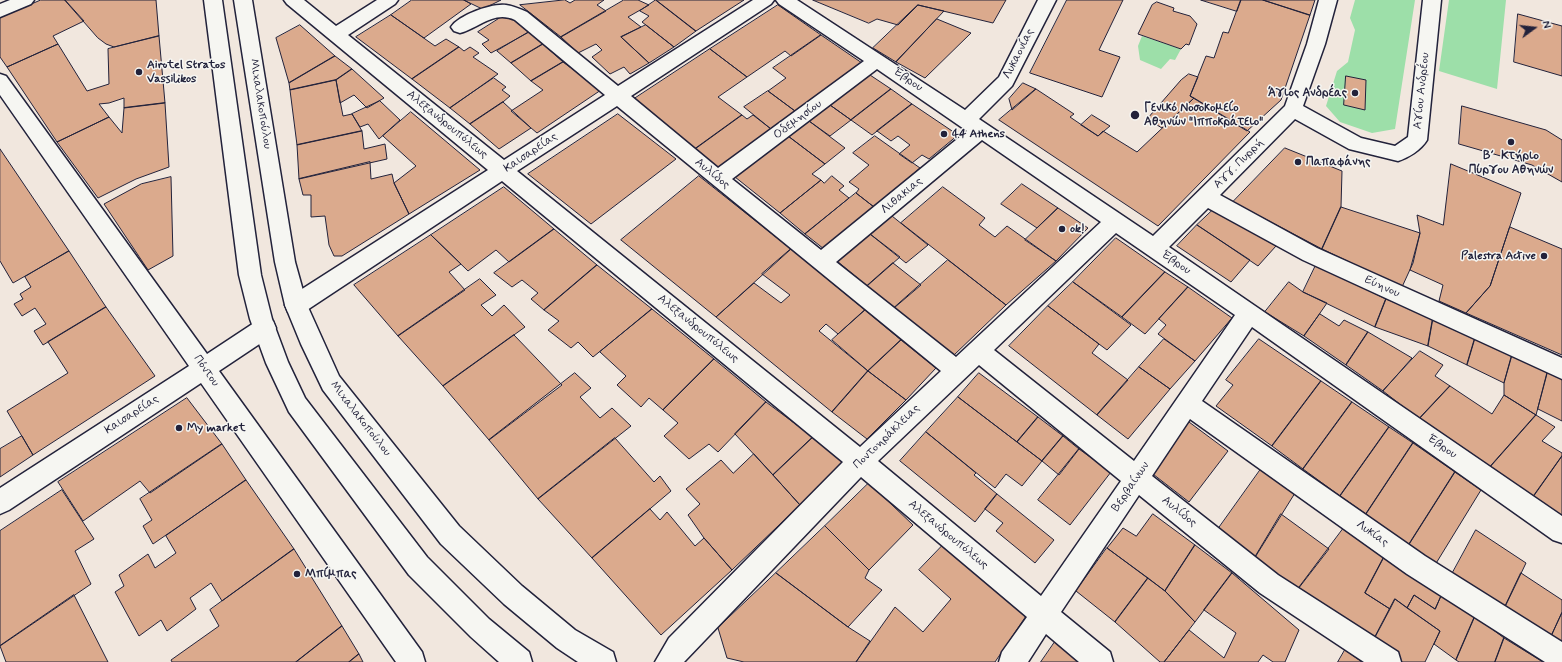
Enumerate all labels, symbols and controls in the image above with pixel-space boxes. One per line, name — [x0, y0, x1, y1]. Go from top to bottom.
north arrow — [1514, 8, 1554, 48]
text: N — [1538, 20, 1553, 30]
street label: Λυκαονίας — [1000, 26, 1038, 82]
street label: Αγίου Ανδρέου — [1411, 52, 1433, 130]
place label: Airotel Stratos Vassilikos — [147, 58, 225, 86]
street label: Μιχαλακοπούλου — [246, 58, 274, 150]
street label: Έβρου — [891, 65, 925, 95]
marker: Airotel Stratos Vassilikos — [134, 67, 144, 77]
place label: Άγιος Ανδρέας — [1268, 86, 1347, 100]
street label: Αλεξανδρουπόλεως — [403, 88, 491, 162]
marker: Άγιος Ανδρέας — [1350, 88, 1360, 98]
street label: Οδεμησίου — [771, 97, 825, 143]
place label: Γενικό Νοσοκομείο Αθηνών "Ιπποκράτειο" — [1144, 101, 1263, 129]
marker: Γενικό Νοσοκομείο Αθηνών "Ιπποκράτειο" — [1129, 109, 1141, 121]
place label: 44 Athens — [952, 127, 1005, 141]
marker: 44 Athens — [939, 129, 949, 139]
street label: Καισαρείας — [501, 130, 561, 176]
street label: Αγγ. Πυρρή — [1211, 136, 1267, 192]
marker: Β΄ Κτήριο Πύργου Αθηνών — [1506, 137, 1516, 147]
place label: Β΄ Κτήριο Πύργου Αθηνών — [1469, 149, 1553, 177]
street label: Αυλίδος — [691, 155, 733, 193]
place label: Παπαφάνης — [1306, 155, 1371, 169]
marker: Παπαφάνης — [1293, 157, 1303, 167]
street label: Λιθακιας — [878, 174, 926, 218]
place label: ok! — [1070, 222, 1085, 236]
marker: ok! — [1057, 224, 1067, 234]
street label: Έβρου — [1159, 248, 1193, 278]
place label: Palestra Active — [1461, 249, 1536, 263]
marker: Palestra Active — [1539, 251, 1549, 261]
street label: Εύηνου — [1362, 273, 1402, 301]
street label: Αλεξανδρουπόλεως — [654, 292, 742, 366]
street label: Πόντου — [190, 352, 222, 390]
street label: Μιχαλακοπούλου — [326, 379, 394, 459]
street label: Καισαρείας — [102, 392, 162, 438]
street label: Ποντοηράκλειας — [851, 402, 923, 472]
place label: My market — [187, 421, 246, 435]
marker: My market — [174, 423, 184, 433]
street label: Έβρου — [1425, 432, 1459, 462]
street label: Βερβαίνων — [1109, 459, 1153, 515]
street label: Αυλίδος — [1158, 493, 1200, 531]
street label: Αλεξανδρουπόλεως — [905, 497, 991, 573]
street label: Λυκίας — [1353, 518, 1391, 550]
place label: Μπίμπας — [305, 567, 357, 581]
marker: Μπίμπας — [292, 569, 302, 579]

